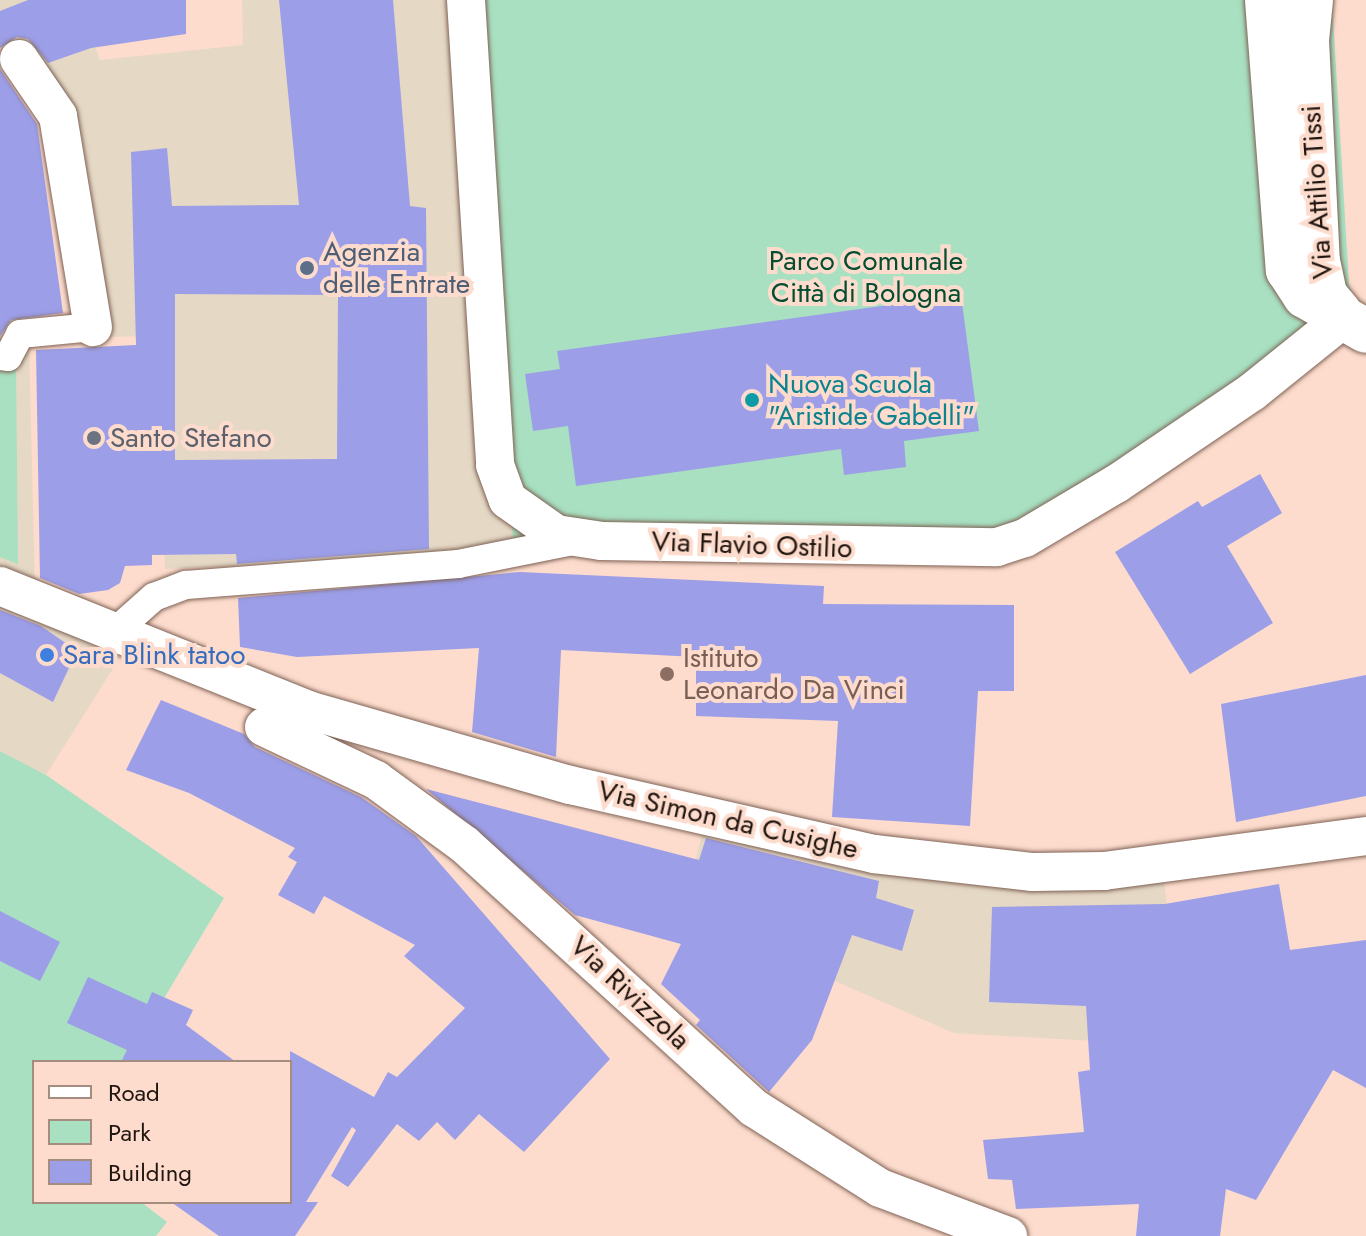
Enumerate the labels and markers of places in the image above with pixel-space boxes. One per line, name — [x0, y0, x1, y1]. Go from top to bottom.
place label: Agenzia delle Entrate — [323, 235, 470, 301]
marker: Agenzia delle Entrate — [298, 259, 316, 277]
place label: Nuova Scuola "Aristide Gabelli" — [768, 367, 975, 433]
marker: Nuova Scuola "Aristide Gabelli" — [743, 391, 761, 409]
place label: Santo Stefano — [110, 421, 272, 455]
marker: Santo Stefano — [85, 429, 103, 447]
place label: Sara Blink tatoo — [63, 638, 246, 672]
place label: Istituto Leonardo Da Vinci — [683, 641, 905, 707]
marker: Sara Blink tatoo — [38, 646, 56, 664]
marker: Istituto Leonardo Da Vinci — [658, 665, 676, 683]

